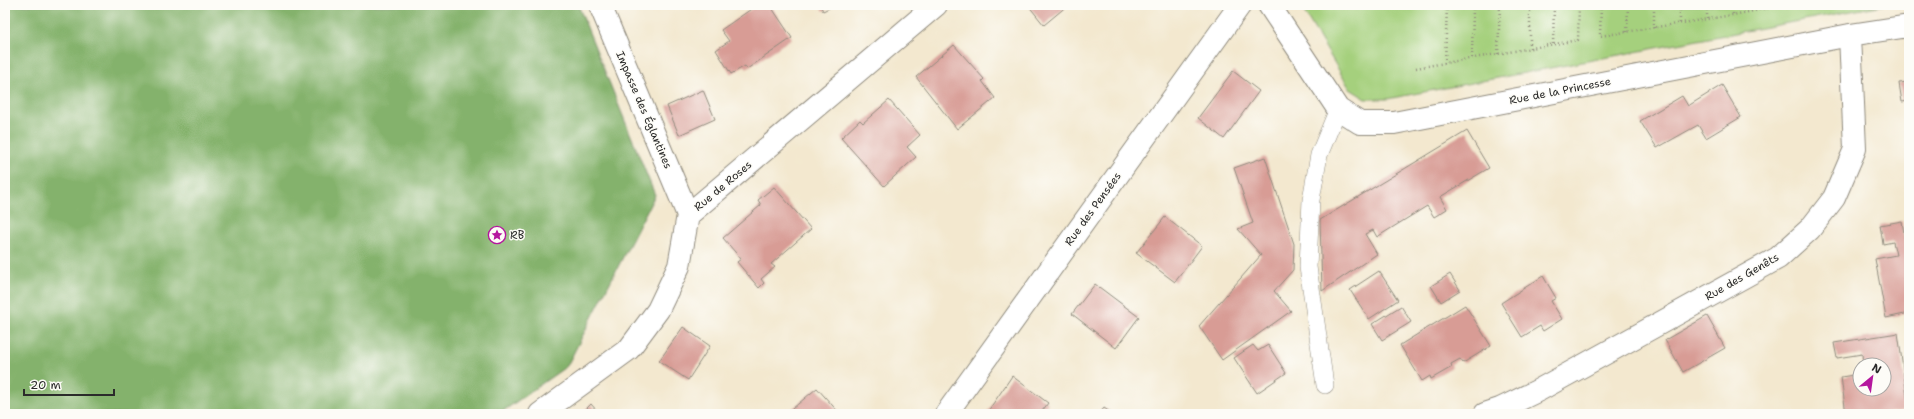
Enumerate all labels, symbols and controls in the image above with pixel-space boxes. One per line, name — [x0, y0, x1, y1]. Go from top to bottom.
street label: Impasse des Églantines — [612, 48, 677, 171]
street label: Rue de la Princesse — [1508, 74, 1612, 108]
street label: Rue de Roses — [691, 157, 755, 215]
street label: Rue des Pensées — [1061, 169, 1125, 249]
place icon: RB — [487, 225, 507, 245]
place label: RB — [510, 228, 525, 243]
street label: Rue des Genêts — [1702, 250, 1782, 304]
north arrow — [1852, 357, 1892, 397]
text: N — [1869, 360, 1884, 378]
scale bar — [24, 371, 114, 397]
text: 20 m — [30, 377, 61, 393]

